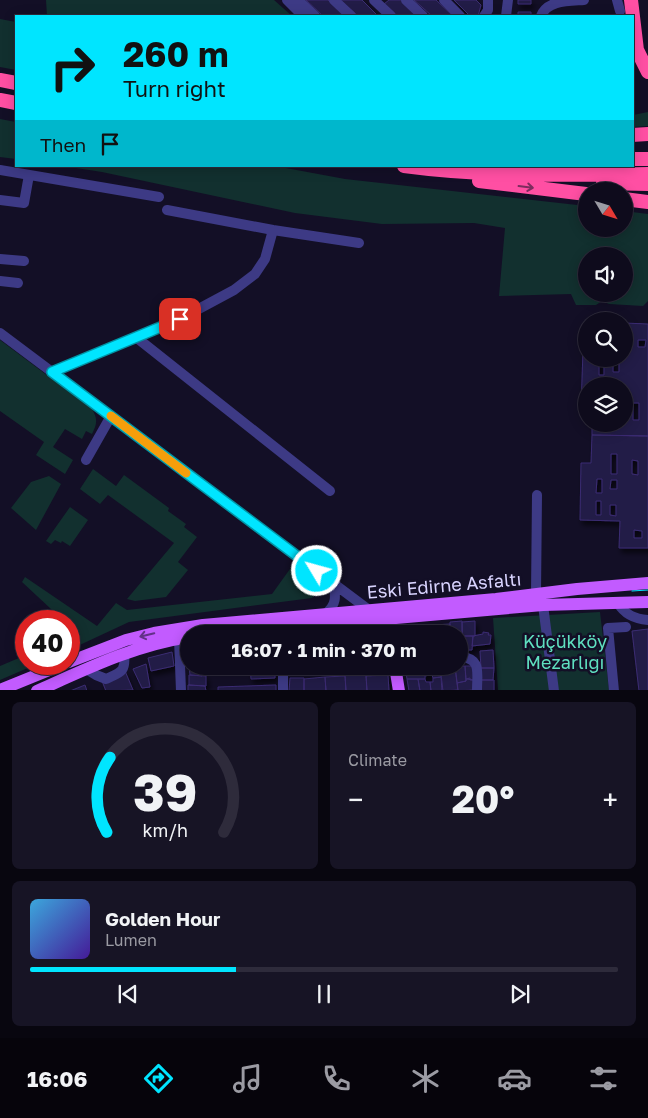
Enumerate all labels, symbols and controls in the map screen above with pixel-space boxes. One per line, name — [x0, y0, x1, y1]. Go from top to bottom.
text: 260 m — [123, 33, 229, 75]
icon: right — [40, 35, 105, 100]
text: Turn right — [123, 75, 226, 102]
icon: arrive — [96, 130, 124, 158]
text: Then — [40, 133, 86, 156]
one-way arrow — [518, 182, 534, 192]
north arrow — [578, 182, 632, 238]
map controls — [578, 182, 633, 432]
button: sound — [578, 247, 633, 302]
pin — [159, 298, 201, 340]
icon: arrive — [166, 305, 194, 333]
button: search — [578, 312, 633, 367]
button: layers — [578, 377, 633, 432]
position arrow — [290, 544, 342, 596]
street label: Eski Edirne Asfaltı — [366, 567, 522, 603]
speed limit sign: 40 — [15, 610, 80, 675]
park label: Küçükköy Mezarlığı — [523, 630, 607, 673]
one-way arrow — [139, 631, 155, 640]
text: 16:07 · 1 min · 370 m — [231, 638, 417, 661]
text: Climate — [348, 750, 407, 770]
text: 39 — [133, 760, 197, 822]
text: 20° — [452, 776, 514, 821]
text: − — [348, 783, 363, 816]
text: + — [603, 783, 618, 816]
text: km/h — [142, 819, 188, 841]
text: Golden Hour — [105, 907, 220, 930]
text: Lumen — [105, 930, 157, 950]
icon: previous — [114, 980, 142, 1008]
icon: pause — [310, 980, 338, 1008]
icon: next — [506, 980, 534, 1008]
icon: directions — [141, 1061, 176, 1096]
icon: music — [230, 1061, 265, 1096]
icon: phone — [319, 1061, 354, 1096]
icon: climate — [408, 1061, 443, 1096]
icon: car — [497, 1061, 532, 1096]
icon: filters — [586, 1061, 621, 1096]
text: 16:06 — [27, 1065, 88, 1092]

